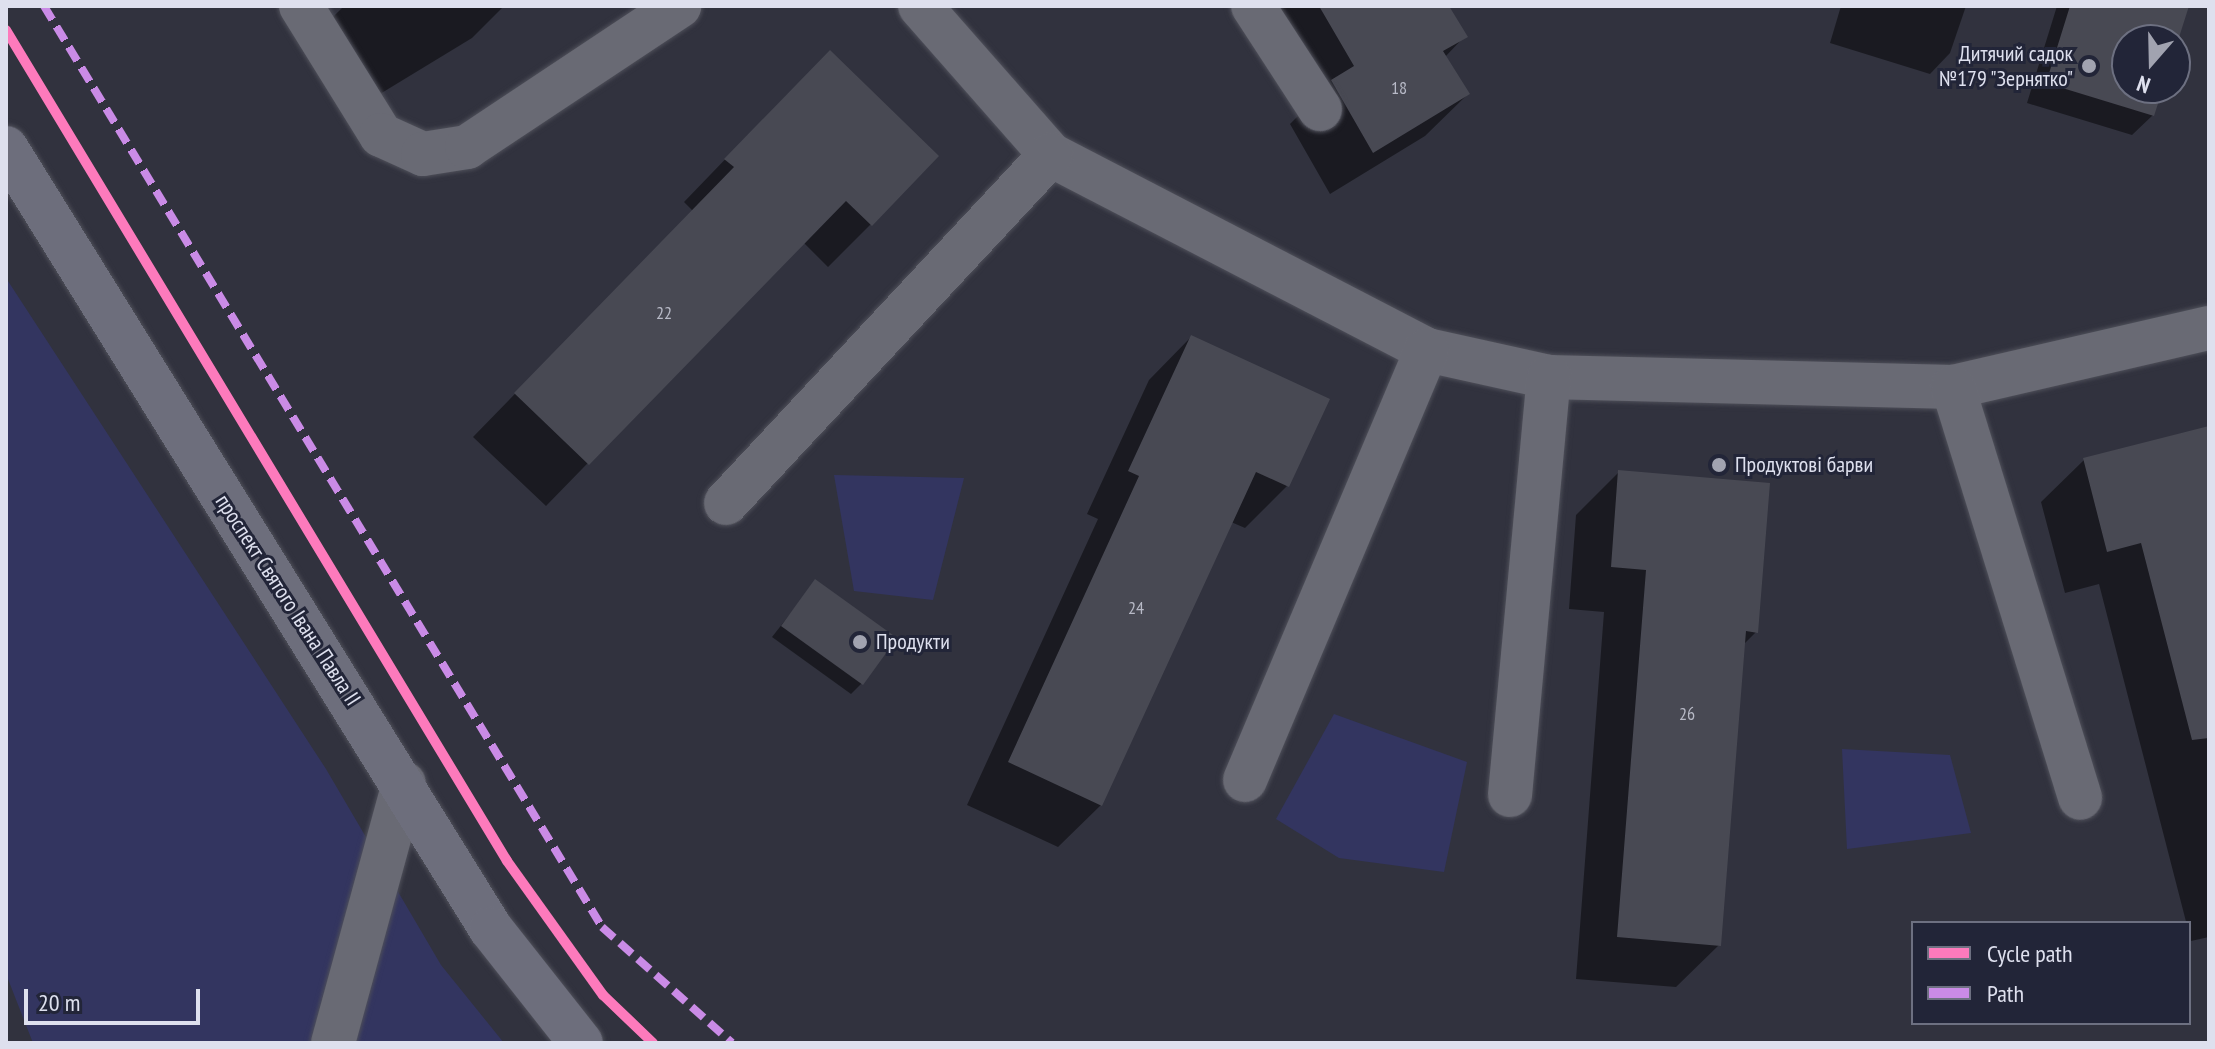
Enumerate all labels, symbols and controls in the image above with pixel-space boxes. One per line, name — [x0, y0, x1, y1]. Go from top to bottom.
north arrow — [2111, 24, 2191, 104]
place label: Дитячий садок №179 "Зернятко" — [1938, 40, 2073, 92]
marker: Дитячий садок №179 "Зернятко" — [2080, 57, 2098, 75]
text: N — [2133, 69, 2154, 100]
house number: 18 — [1391, 77, 1407, 99]
house number: 22 — [656, 302, 672, 324]
place label: Продуктові барви — [1735, 452, 1873, 478]
marker: Продуктові барви — [1710, 456, 1728, 474]
street label: проспект Святого Івана Павла II — [210, 489, 366, 711]
house number: 24 — [1128, 597, 1144, 619]
place label: Продукти — [876, 629, 950, 655]
marker: Продукти — [851, 633, 869, 651]
house number: 26 — [1679, 703, 1695, 725]
legend — [1911, 921, 2191, 1025]
text: Cycle path — [1987, 938, 2073, 969]
scale bar — [28, 973, 204, 1023]
text: Path — [1987, 978, 2024, 1009]
text: 20 m — [38, 987, 80, 1018]

